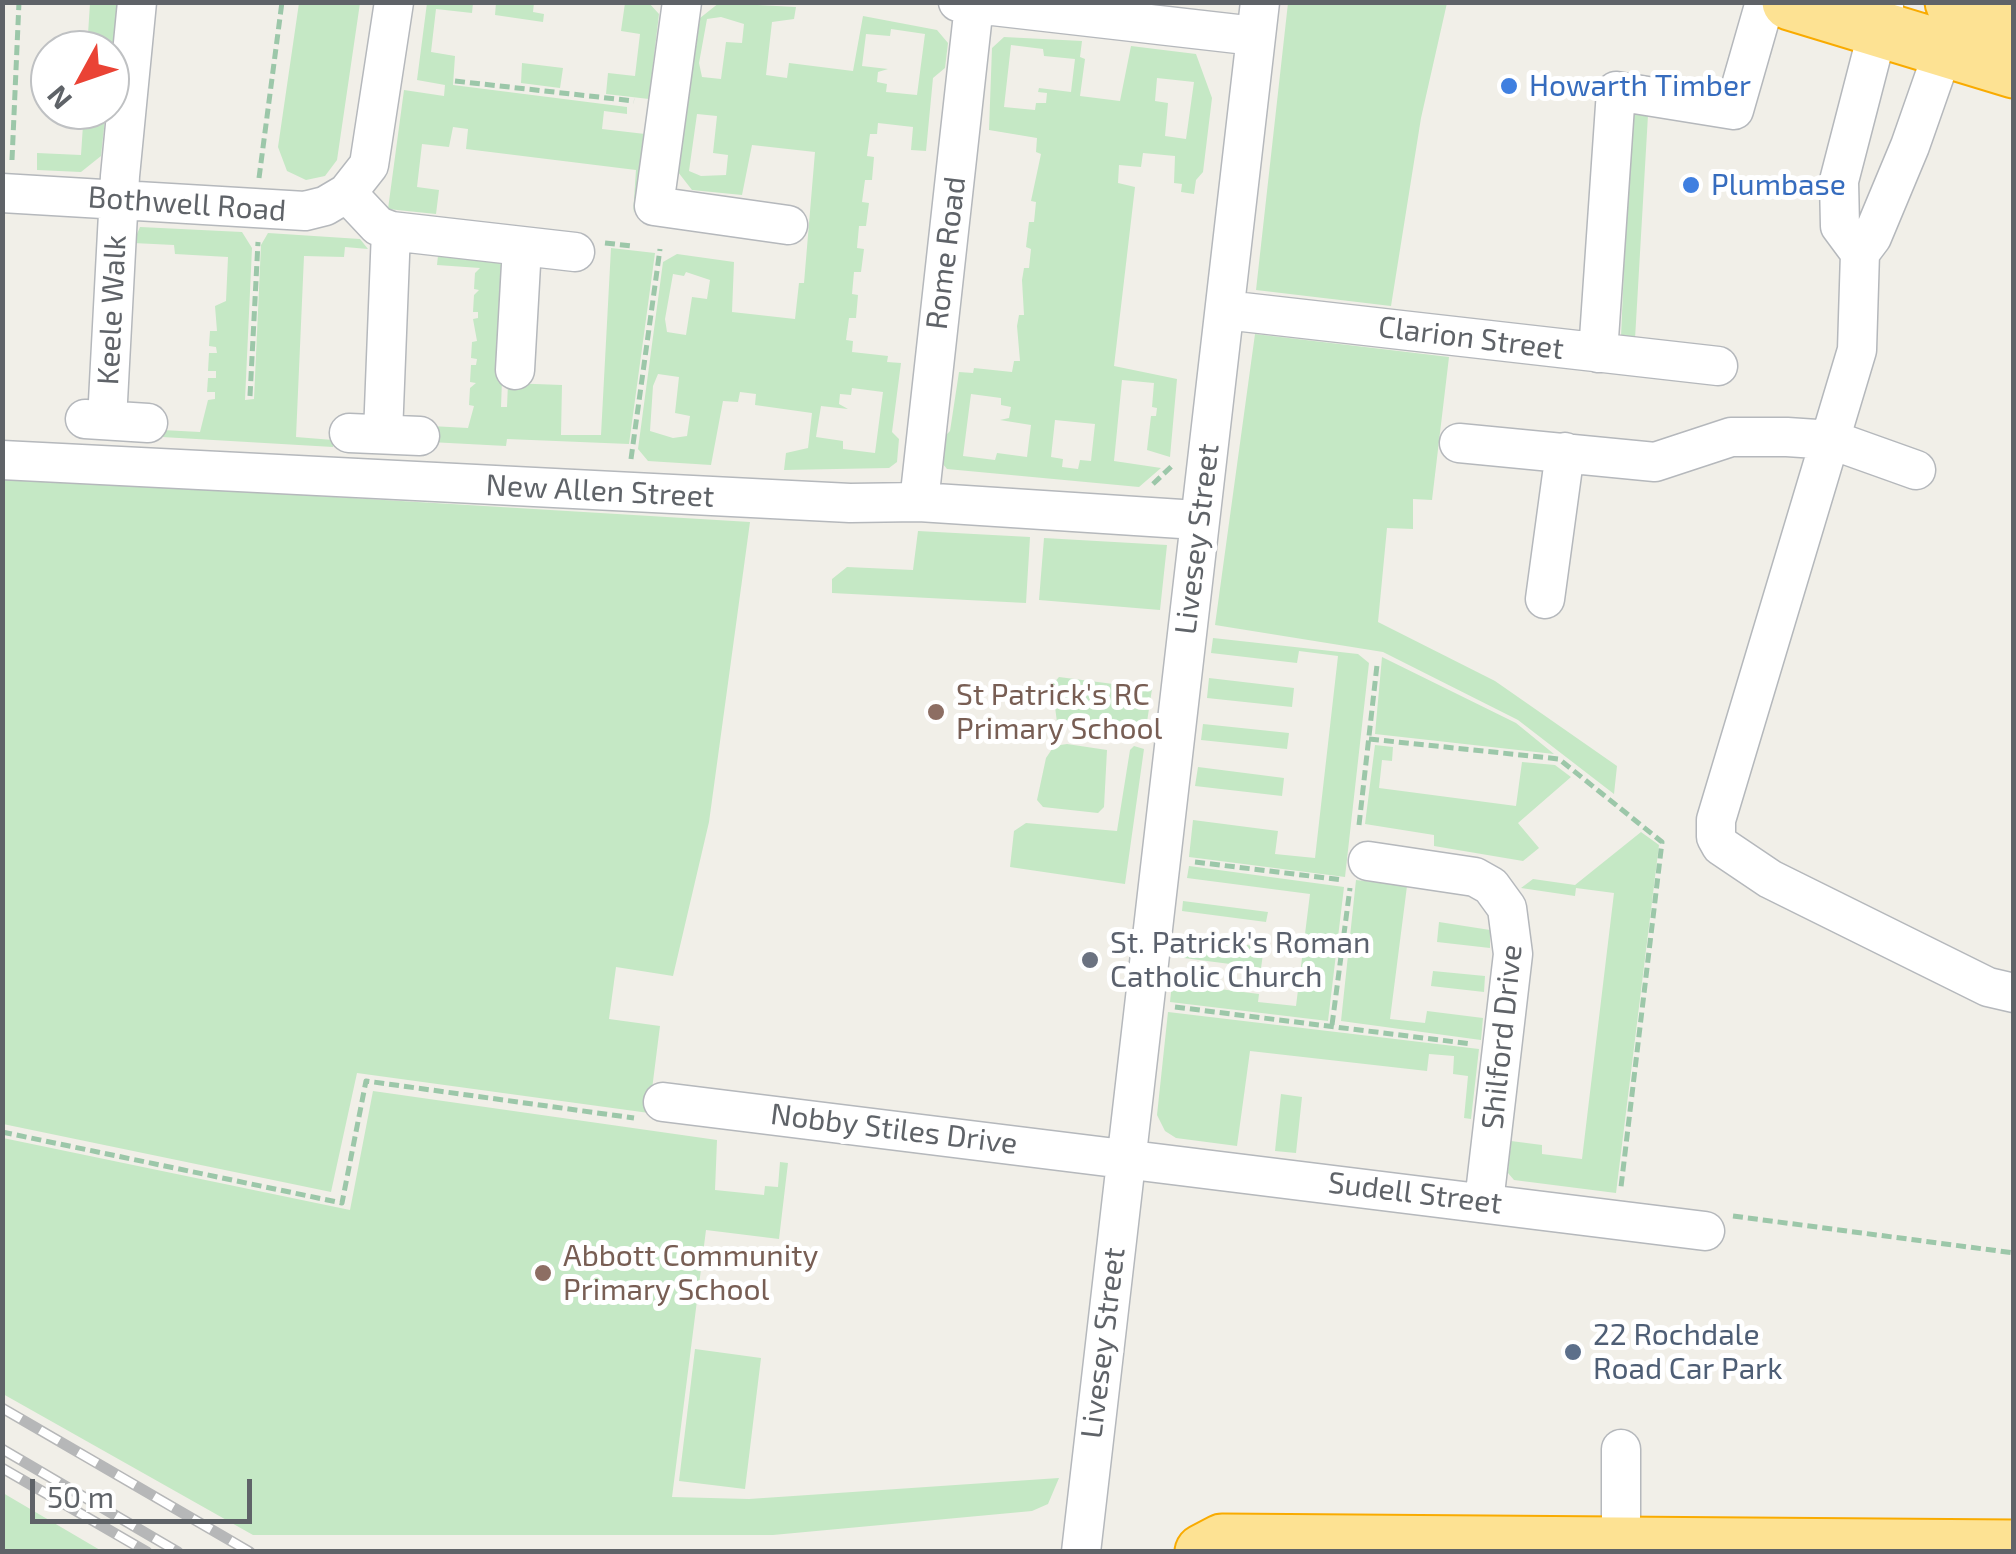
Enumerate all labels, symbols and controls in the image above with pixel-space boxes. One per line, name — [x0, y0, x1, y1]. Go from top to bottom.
north arrow — [30, 30, 130, 130]
place label: Howarth Timber — [1529, 68, 1751, 104]
marker: Howarth Timber — [1498, 75, 1520, 97]
text: N — [39, 79, 78, 117]
place label: Plumbase — [1711, 167, 1846, 203]
marker: Plumbase — [1680, 174, 1702, 196]
street label: Rome Road — [919, 175, 973, 331]
street label: Bothwell Road — [87, 179, 287, 229]
street label: Keele Walk — [90, 234, 134, 386]
street label: Clarion Street — [1376, 309, 1566, 367]
street label: Livesey Street — [1167, 442, 1227, 636]
street label: New Allen Street — [485, 467, 715, 515]
place label: St Patrick's RC Primary School — [956, 677, 1162, 748]
marker: St Patrick's RC Primary School — [925, 701, 947, 723]
place label: St. Patrick's Roman Catholic Church — [1110, 925, 1370, 996]
street label: Shilford Drive — [1474, 943, 1530, 1131]
marker: St. Patrick's Roman Catholic Church — [1079, 949, 1101, 971]
street label: Nobby Stiles Drive — [768, 1096, 1020, 1162]
street label: Sudell Street — [1326, 1164, 1504, 1222]
place label: Abbott Community Primary School — [563, 1238, 818, 1308]
street label: Livesey Street — [1073, 1246, 1133, 1440]
marker: Abbott Community Primary School — [532, 1262, 554, 1284]
place label: 22 Rochdale Road Car Park — [1593, 1317, 1782, 1388]
marker: 22 Rochdale Road Car Park — [1562, 1341, 1584, 1363]
scale bar — [35, 1459, 258, 1521]
text: 50 m — [47, 1478, 114, 1514]

